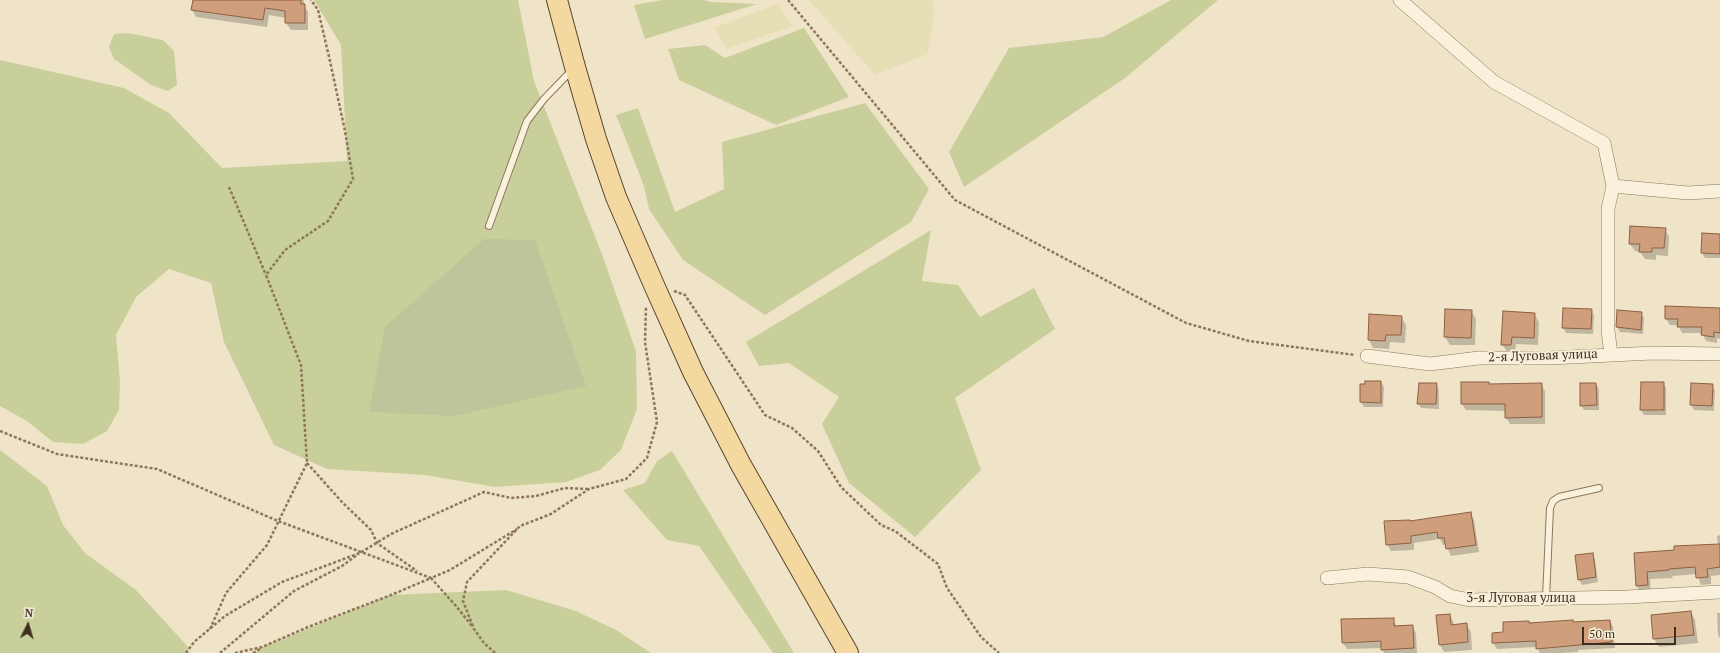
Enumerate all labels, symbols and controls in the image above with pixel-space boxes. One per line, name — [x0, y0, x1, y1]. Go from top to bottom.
street label: 2-я Луговая улица — [1488, 346, 1598, 366]
street label: 3-я Луговая улица — [1466, 590, 1576, 606]
north arrow — [8, 605, 48, 645]
text: N — [24, 606, 34, 620]
scale bar — [1584, 619, 1678, 645]
text: 50 m — [1589, 626, 1615, 641]

